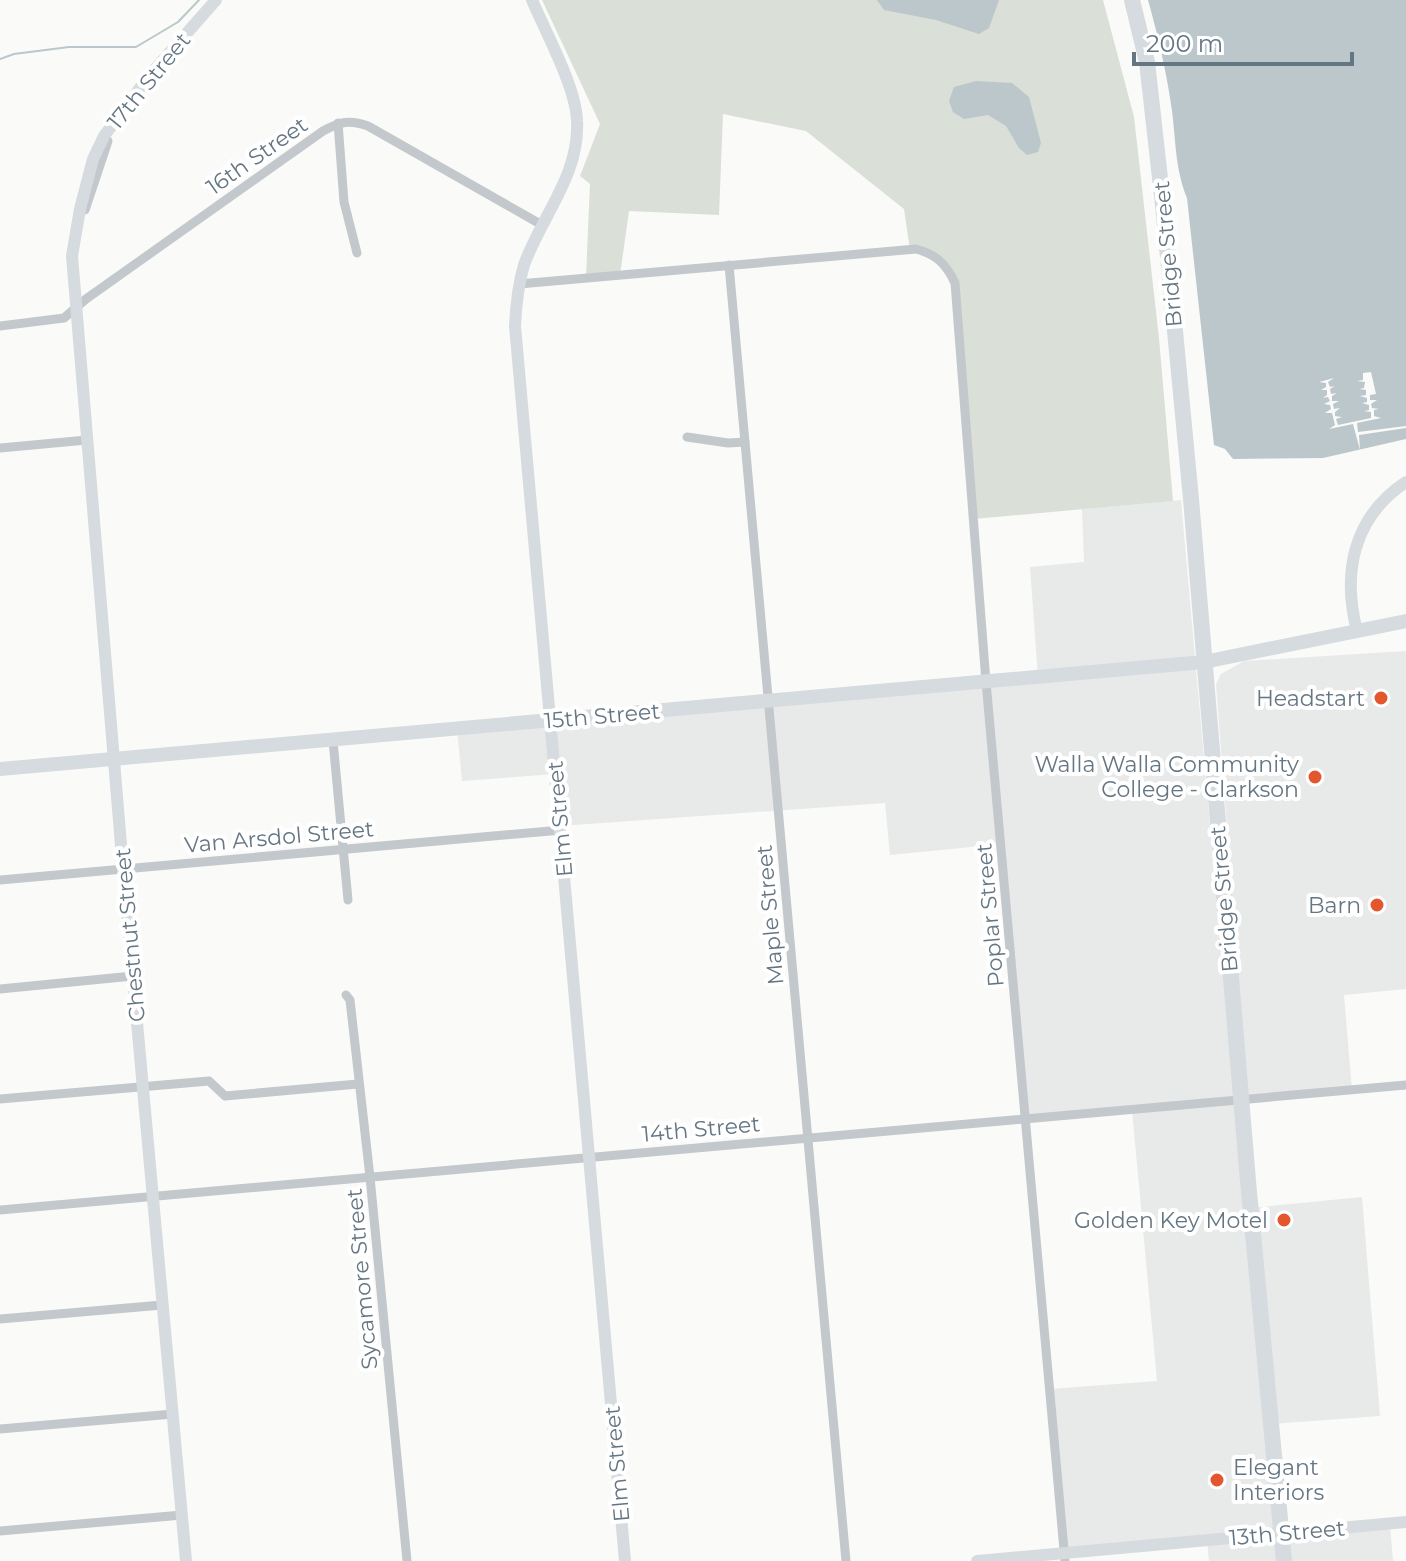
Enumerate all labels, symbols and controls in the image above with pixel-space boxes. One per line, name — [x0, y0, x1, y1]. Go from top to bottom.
scale bar — [1134, 16, 1352, 66]
street label: 17th Street — [102, 27, 196, 135]
text: 200 m — [1146, 29, 1223, 58]
street label: 16th Street — [201, 111, 313, 201]
street label: Bridge Street — [1148, 180, 1188, 328]
place label: Headstart — [1256, 685, 1365, 712]
marker: Headstart — [1372, 689, 1390, 707]
street label: 15th Street — [543, 697, 661, 735]
place label: Walla Walla Community College - Clarkson — [1034, 751, 1299, 803]
street label: Elm Street — [541, 760, 579, 878]
marker: Walla Walla Community College - Clarkson — [1306, 768, 1324, 786]
street label: Van Arsdol Street — [183, 815, 375, 859]
street label: Bridge Street — [1204, 825, 1244, 973]
street label: Poplar Street — [970, 842, 1010, 988]
street label: Maple Street — [750, 844, 790, 986]
street label: Chestnut Street — [109, 847, 151, 1023]
place label: Barn — [1308, 892, 1361, 919]
marker: Barn — [1368, 896, 1386, 914]
street label: 14th Street — [641, 1110, 761, 1148]
street label: Sycamore Street — [341, 1187, 383, 1371]
place label: Golden Key Motel — [1074, 1207, 1268, 1234]
marker: Golden Key Motel — [1275, 1211, 1293, 1229]
street label: Elm Street — [598, 1405, 636, 1523]
place label: Elegant Interiors — [1233, 1454, 1324, 1506]
marker: Elegant Interiors — [1208, 1471, 1226, 1489]
street label: 13th Street — [1228, 1514, 1346, 1552]

